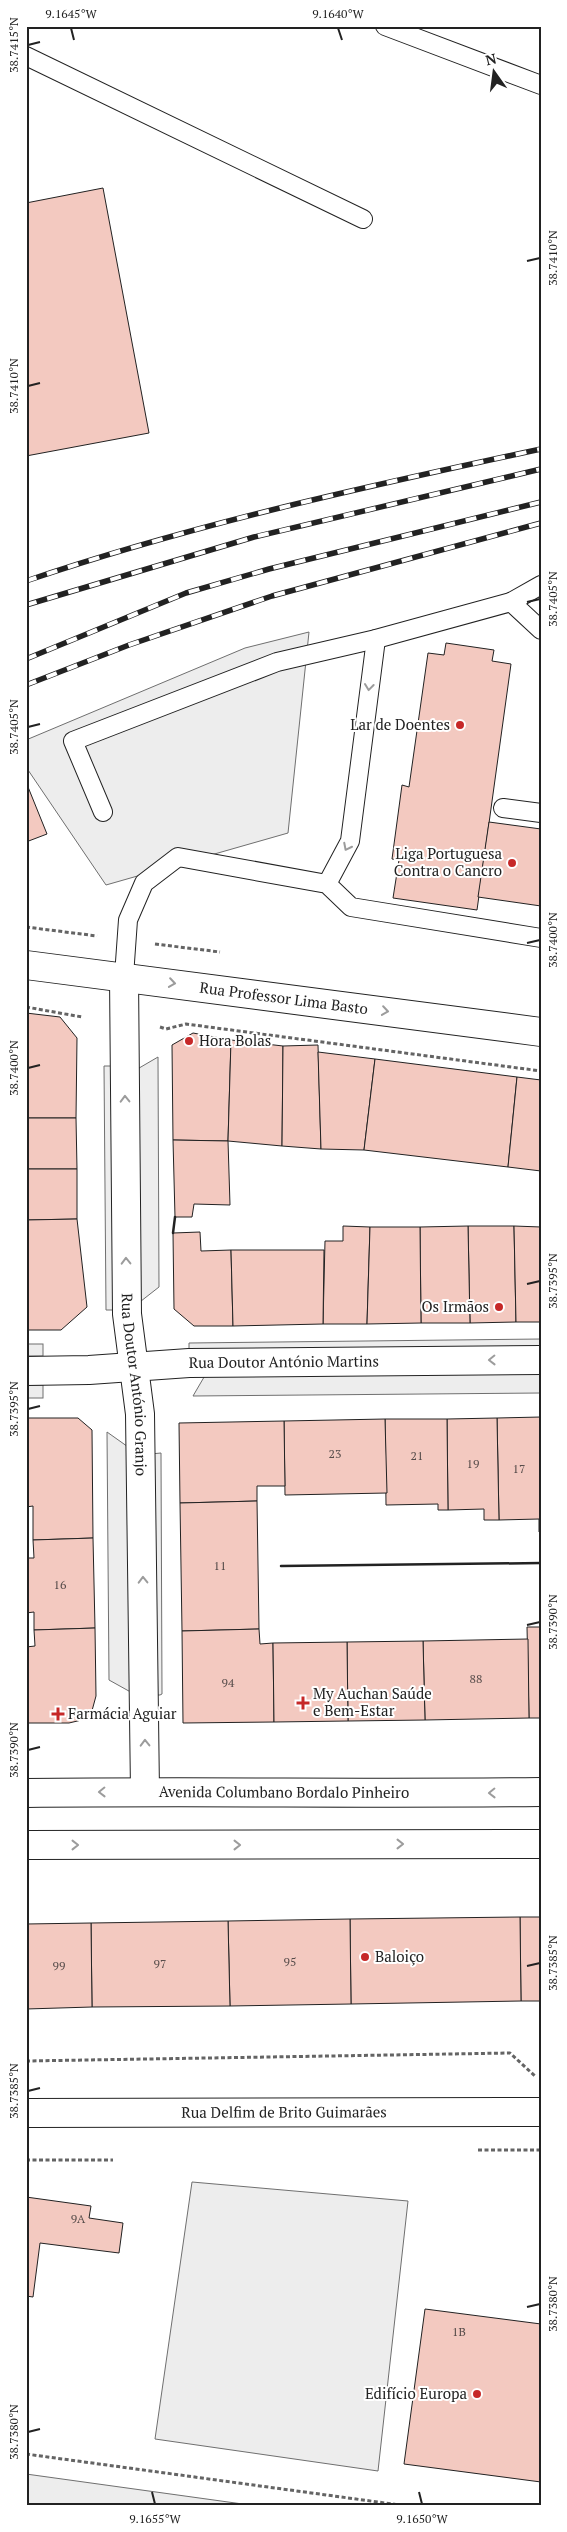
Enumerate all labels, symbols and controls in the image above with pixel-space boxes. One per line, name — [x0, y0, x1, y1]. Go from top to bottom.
text: 9.1645°W — [45, 6, 98, 21]
text: 9.1640°W — [312, 6, 365, 21]
text: 38.7415°N — [6, 17, 21, 73]
north arrow — [470, 48, 520, 98]
text: N — [483, 48, 499, 69]
text: 38.7410°N — [545, 230, 560, 286]
text: 38.7410°N — [6, 358, 21, 414]
text: 38.7405°N — [545, 571, 560, 627]
one-way arrow — [365, 683, 375, 691]
text: 38.7405°N — [6, 699, 21, 755]
place label: Lar de Doentes — [350, 714, 450, 734]
marker: Lar de Doentes — [454, 719, 466, 731]
one-way arrow — [343, 842, 353, 851]
place label: Liga Portuguesa Contra o Cancro — [394, 843, 502, 880]
marker: Liga Portuguesa Contra o Cancro — [506, 857, 518, 869]
text: 38.7400°N — [545, 912, 560, 968]
one-way arrow — [168, 977, 176, 988]
street label: Rua Professor Lima Basto — [199, 977, 369, 1018]
one-way arrow — [381, 1005, 389, 1016]
place label: Hora Bolas — [199, 1030, 271, 1050]
marker: Hora Bolas — [183, 1035, 195, 1047]
text: 38.7400°N — [6, 1040, 21, 1096]
one-way arrow — [120, 1094, 130, 1102]
text: 38.7395°N — [545, 1253, 560, 1309]
one-way arrow — [121, 1257, 131, 1264]
street label: Rua Doutor António Granjo — [118, 1293, 152, 1476]
place label: Os Irmãos — [421, 1296, 489, 1316]
marker: Os Irmãos — [493, 1301, 505, 1313]
street label: Rua Doutor António Martins — [189, 1350, 379, 1372]
one-way arrow — [488, 1355, 496, 1365]
text: 38.7395°N — [6, 1381, 21, 1437]
house number: 23 — [329, 1446, 341, 1461]
house number: 21 — [411, 1448, 423, 1463]
house number: 19 — [467, 1456, 479, 1471]
house number: 17 — [513, 1461, 525, 1476]
house number: 11 — [214, 1558, 226, 1573]
one-way arrow — [137, 1576, 148, 1584]
house number: 16 — [54, 1577, 67, 1592]
text: 38.7390°N — [545, 1594, 560, 1650]
house number: 88 — [470, 1671, 482, 1686]
house number: 94 — [222, 1675, 235, 1690]
place label: My Auchan Saúde e Bem-Estar — [313, 1683, 432, 1720]
marker: My Auchan Saúde e Bem-Estar — [297, 1697, 309, 1709]
place label: Farmácia Aguiar — [68, 1703, 177, 1723]
marker: Farmácia Aguiar — [52, 1708, 64, 1720]
text: 38.7390°N — [6, 1722, 21, 1778]
one-way arrow — [140, 1738, 150, 1746]
street label: Avenida Columbano Bordalo Pinheiro — [159, 1781, 409, 1802]
one-way arrow — [98, 1787, 106, 1797]
one-way arrow — [488, 1787, 496, 1798]
one-way arrow — [396, 1839, 404, 1849]
one-way arrow — [72, 1840, 79, 1850]
one-way arrow — [234, 1840, 242, 1850]
text: 38.7385°N — [545, 1935, 560, 1991]
place label: Baloiço — [375, 1946, 424, 1966]
marker: Baloiço — [359, 1951, 371, 1963]
house number: 95 — [284, 1954, 296, 1969]
house number: 97 — [154, 1956, 166, 1971]
house number: 99 — [53, 1958, 65, 1973]
text: 38.7385°N — [6, 2063, 21, 2119]
street label: Rua Delfim de Brito Guimarães — [181, 2101, 387, 2122]
house number: 9A — [71, 2211, 86, 2226]
text: 38.7380°N — [545, 2276, 560, 2332]
house number: 1B — [452, 2324, 466, 2339]
place label: Edifício Europa — [365, 2383, 467, 2403]
marker: Edifício Europa — [471, 2388, 483, 2400]
text: 38.7380°N — [6, 2404, 21, 2460]
text: 9.1655°W — [129, 2511, 182, 2526]
text: 9.1650°W — [396, 2511, 449, 2526]

